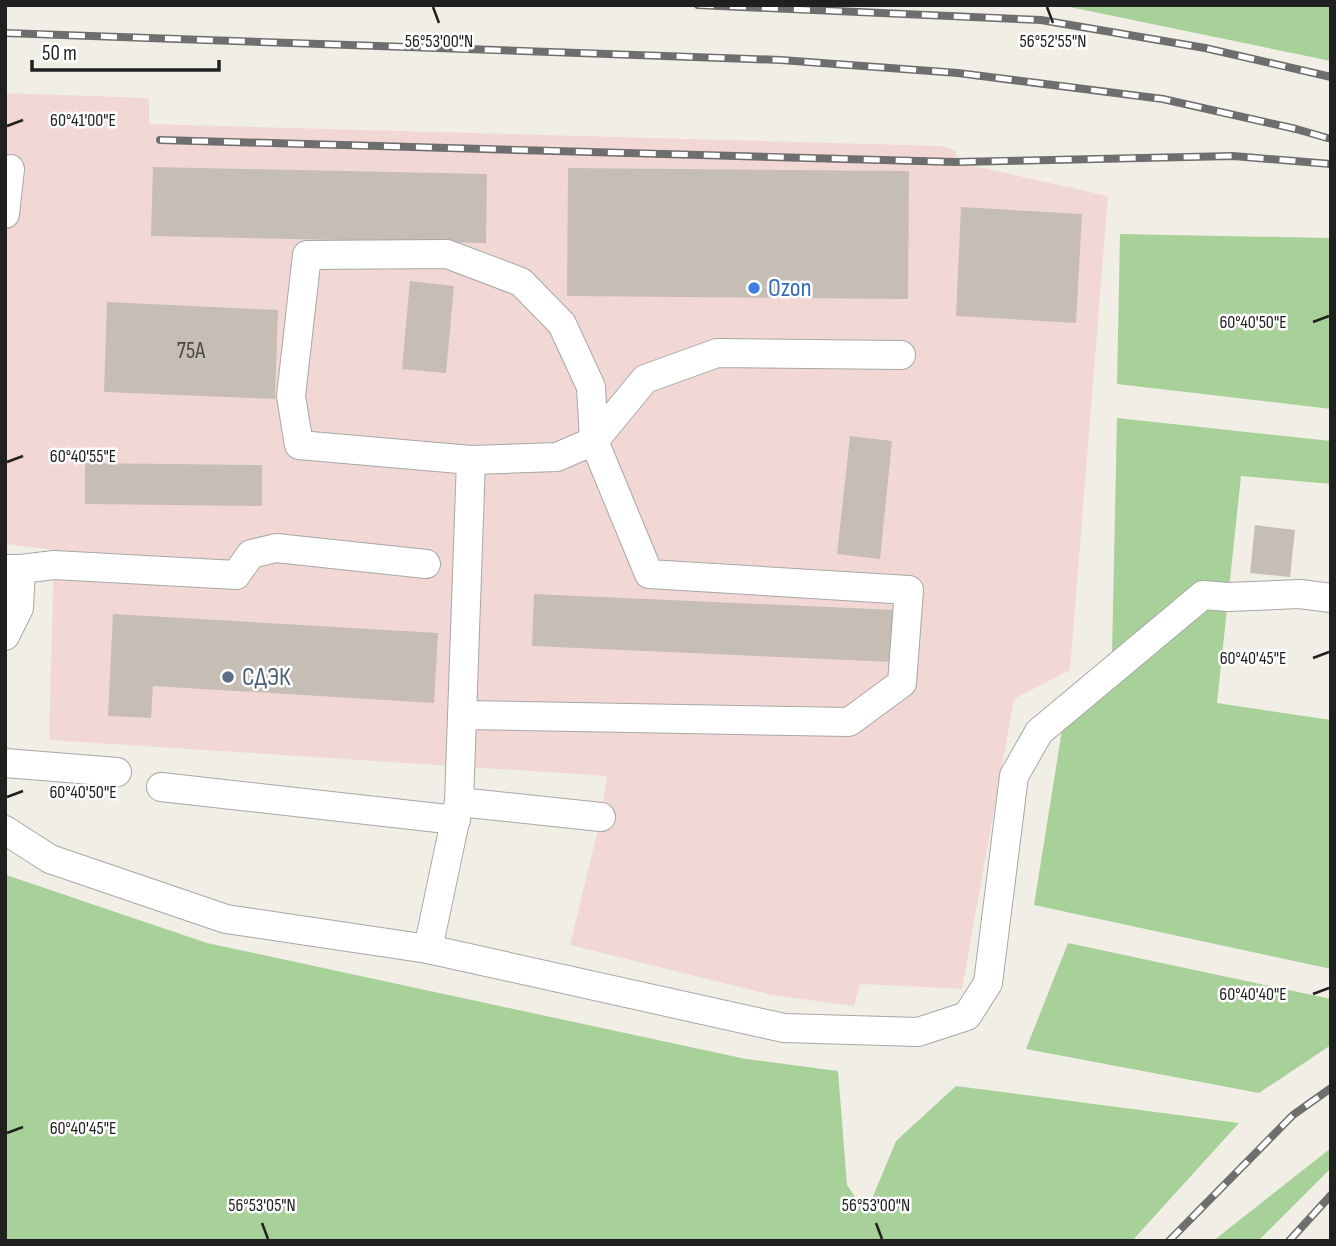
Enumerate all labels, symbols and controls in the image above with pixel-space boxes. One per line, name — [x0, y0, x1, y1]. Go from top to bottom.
scale bar — [32, 28, 219, 72]
text: 56°53'00"N — [405, 31, 473, 52]
text: 56°52'55"N — [1020, 31, 1086, 52]
text: 50 m — [42, 41, 77, 66]
text: 60°41'00"E — [50, 110, 116, 131]
place label: Ozon — [768, 273, 812, 304]
marker: Ozon — [746, 280, 762, 296]
text: 60°40'50"E — [1219, 312, 1287, 333]
house number: 75А — [177, 337, 205, 365]
text: 60°40'55"E — [50, 446, 116, 467]
text: 60°40'45"E — [1220, 648, 1286, 669]
place label: СДЭК — [242, 662, 291, 693]
marker: СДЭК — [220, 669, 236, 685]
text: 60°40'50"E — [49, 782, 117, 803]
text: 60°40'40"E — [1219, 984, 1287, 1005]
text: 60°40'45"E — [50, 1118, 116, 1139]
text: 56°53'05"N — [228, 1195, 296, 1216]
text: 56°53'00"N — [842, 1195, 910, 1216]

